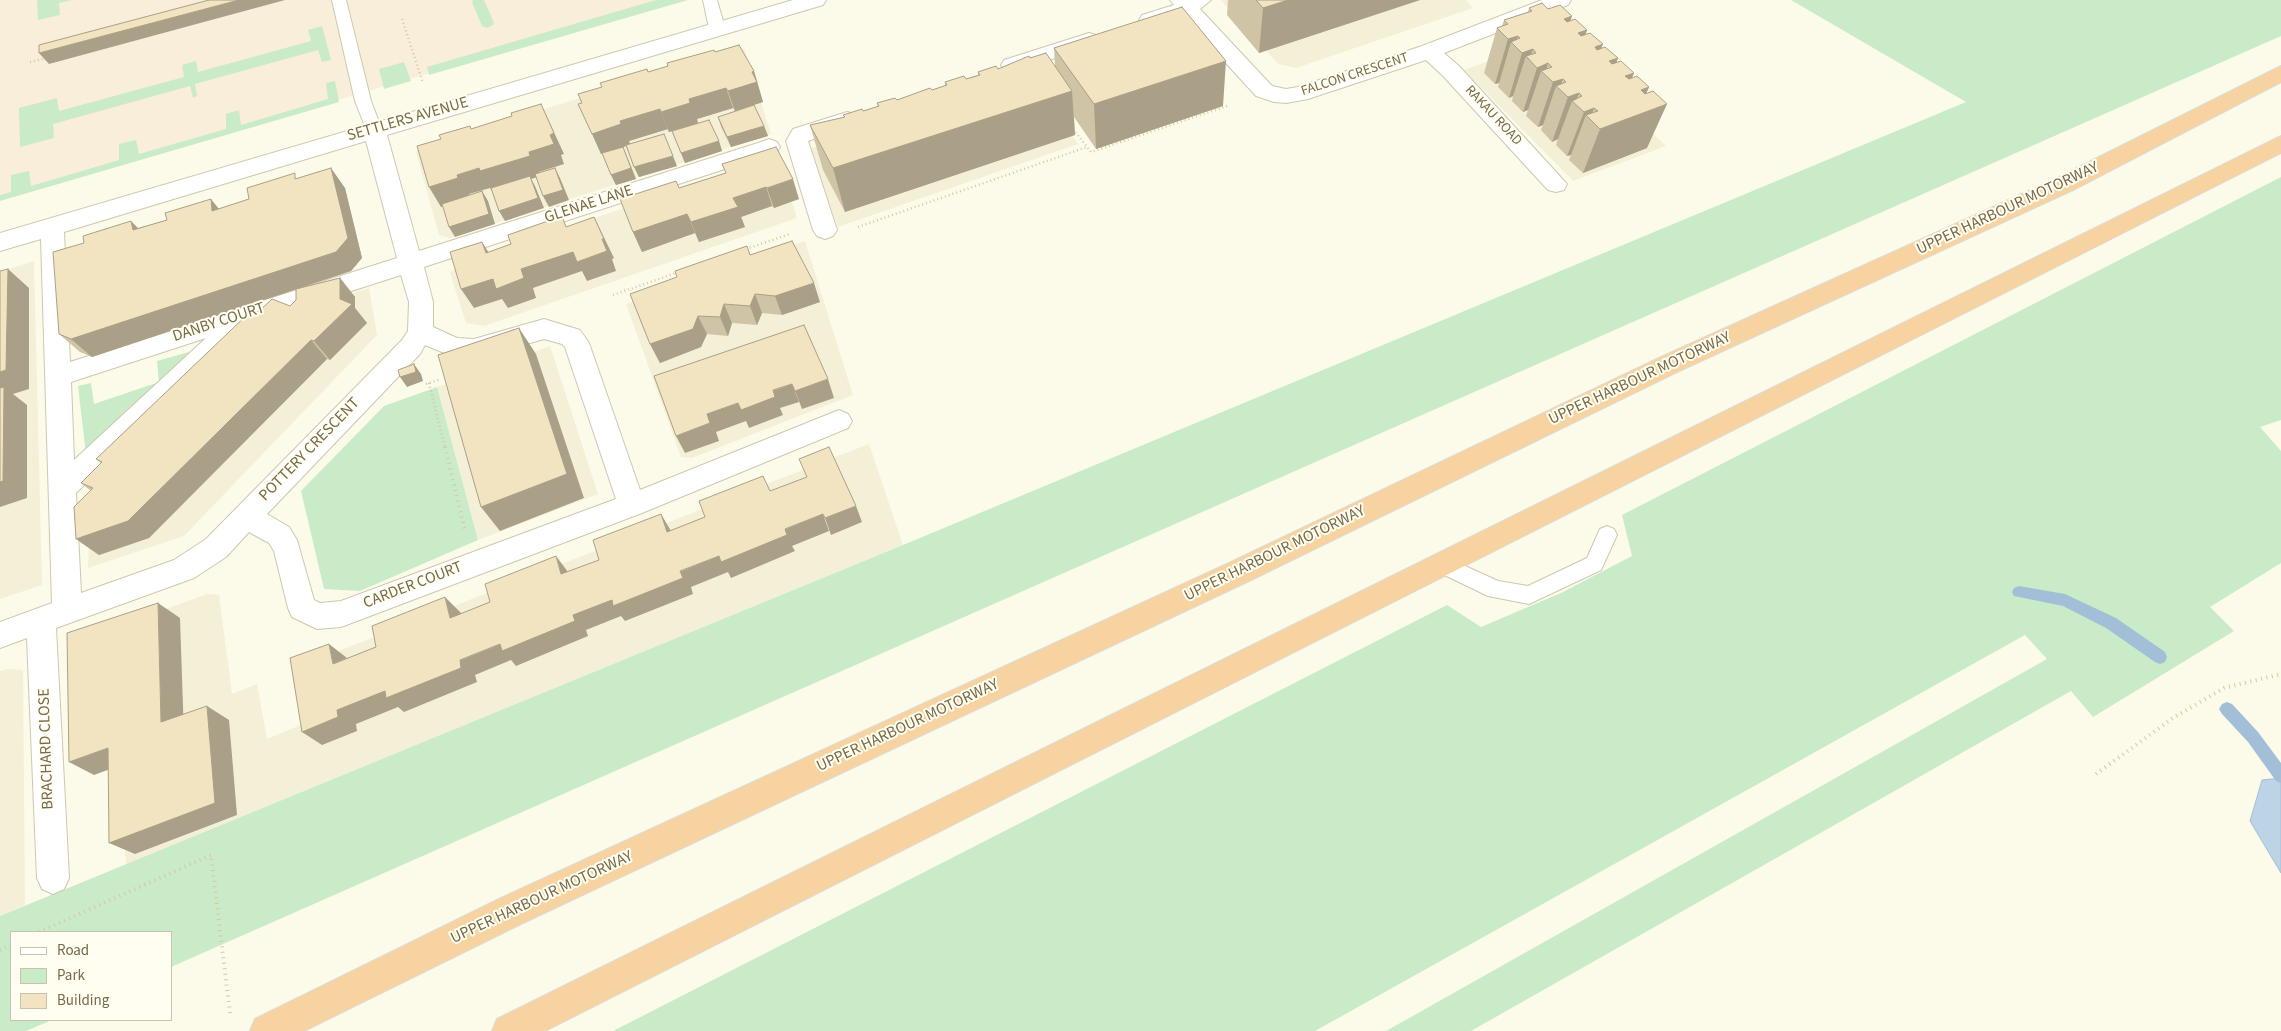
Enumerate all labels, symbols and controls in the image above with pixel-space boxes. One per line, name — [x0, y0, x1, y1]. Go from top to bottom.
street label: FALCON CRESCENT — [1299, 50, 1411, 100]
street label: RAKAU ROAD — [1461, 82, 1525, 150]
street label: SETTLERS AVENUE — [345, 94, 471, 146]
street label: UPPER HARBOUR MOTORWAY — [1914, 158, 2102, 260]
street label: GLENAE LANE — [542, 182, 636, 228]
street label: DANBY COURT — [170, 299, 268, 347]
street label: UPPER HARBOUR MOTORWAY — [1546, 328, 1734, 430]
street label: POTTERY CRESCENT — [256, 394, 364, 506]
street label: UPPER HARBOUR MOTORWAY — [1182, 502, 1368, 606]
street label: CARDER COURT — [361, 558, 465, 614]
street label: UPPER HARBOUR MOTORWAY — [814, 675, 1002, 777]
street label: BRACHARD CLOSE — [35, 688, 59, 810]
street label: UPPER HARBOUR MOTORWAY — [448, 847, 636, 949]
legend — [10, 931, 172, 1021]
text: Road — [57, 940, 89, 961]
text: Park — [57, 965, 85, 986]
text: Building — [57, 990, 109, 1011]

